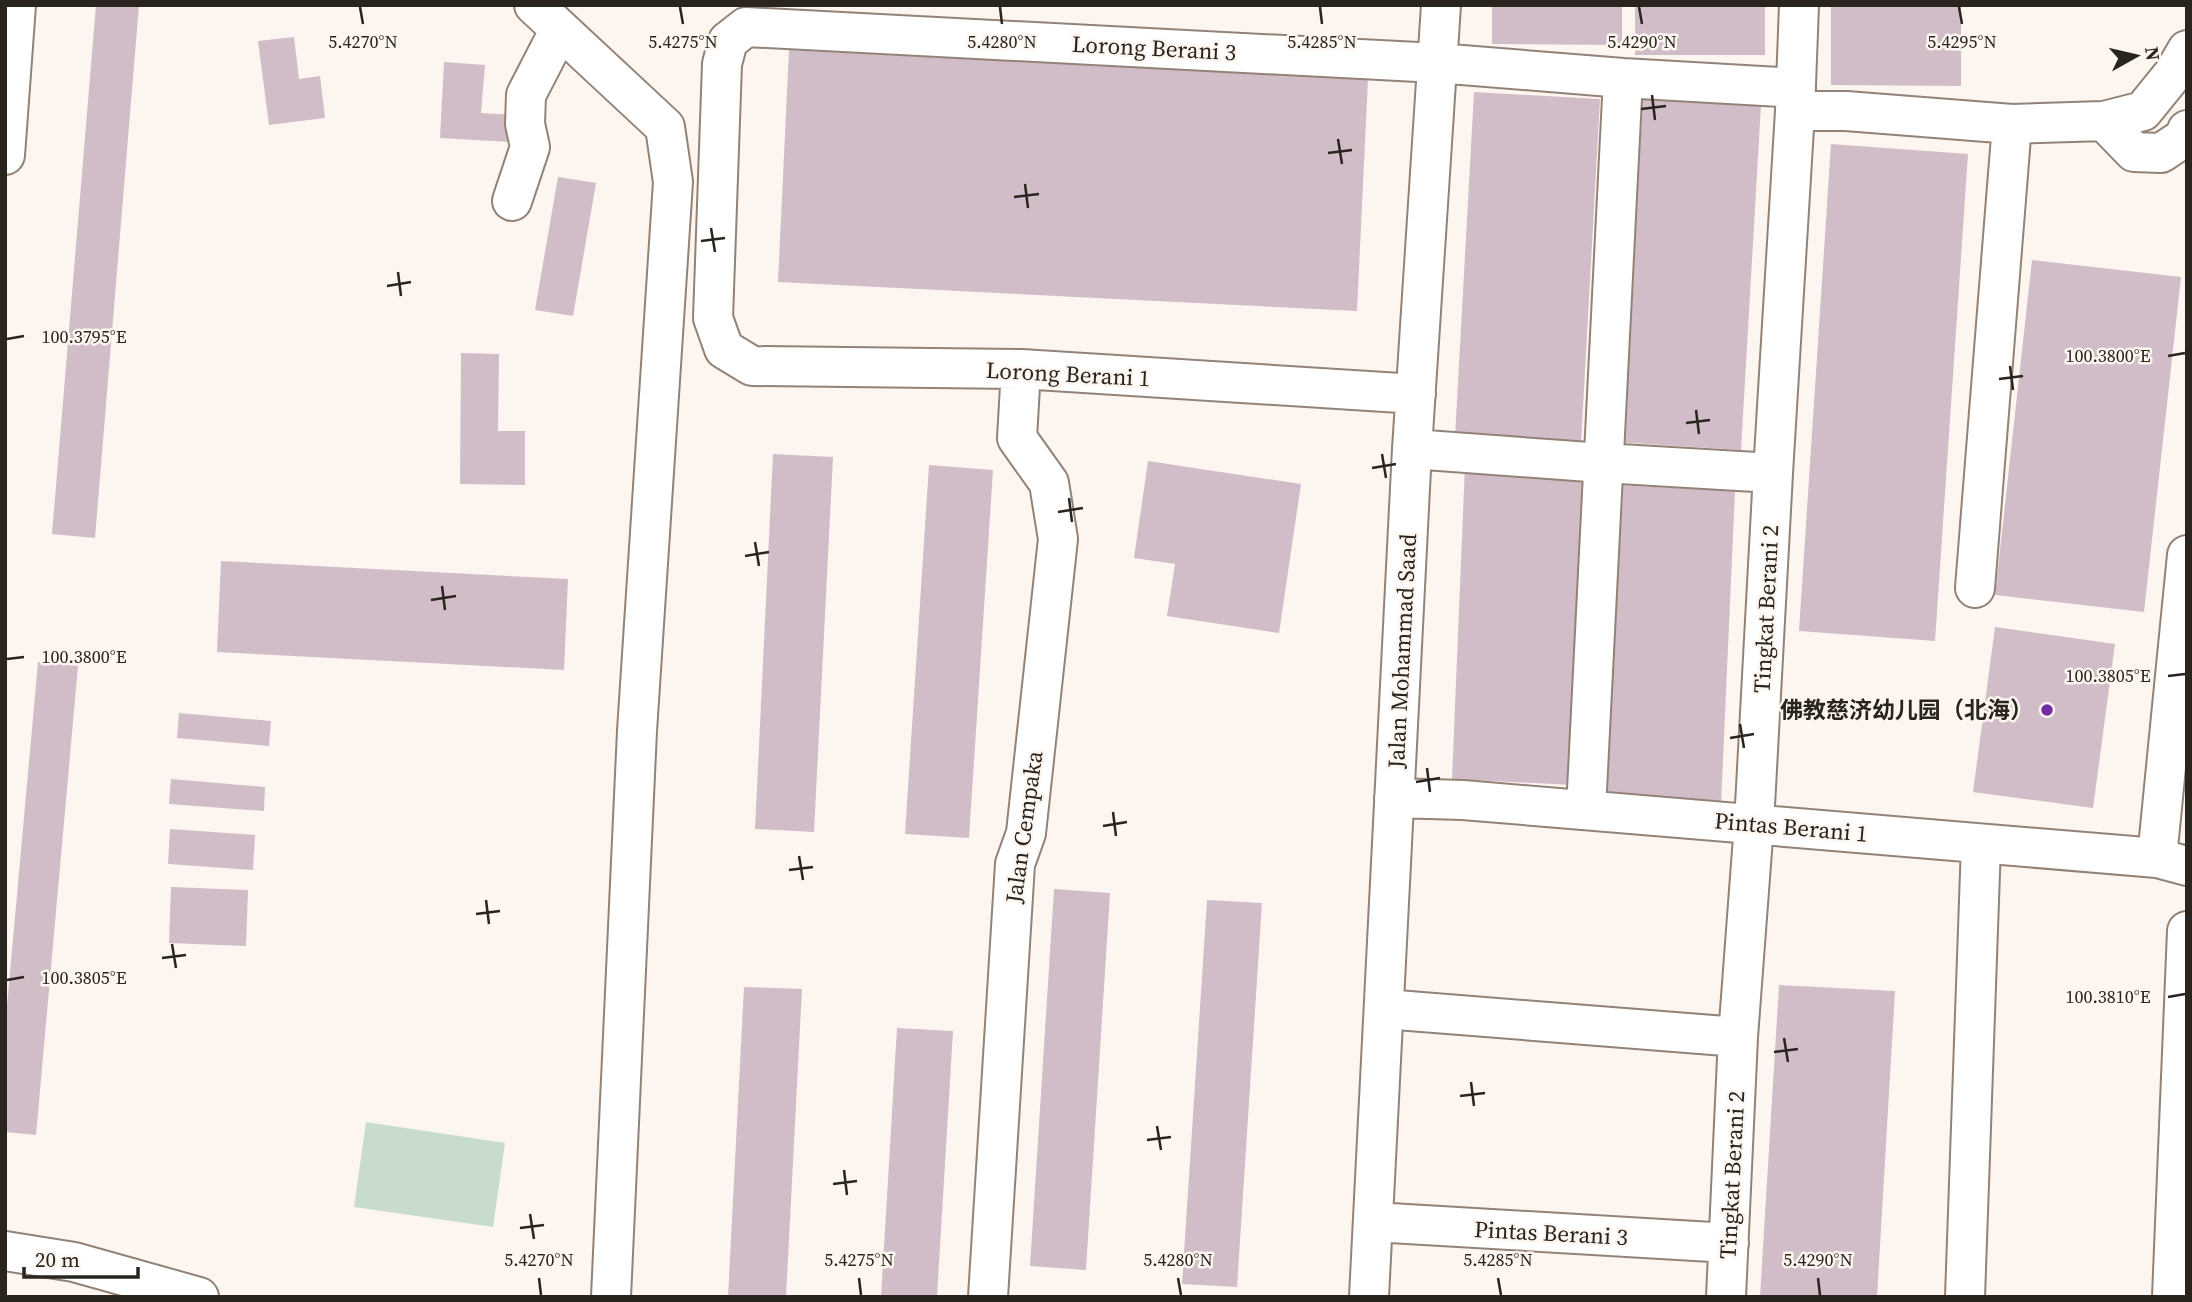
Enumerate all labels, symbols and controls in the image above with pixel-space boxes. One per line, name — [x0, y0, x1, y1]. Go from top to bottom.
north arrow — [2101, 21, 2171, 91]
street label: Lorong Berani 3 — [1071, 28, 1237, 68]
text: 5.4270°N — [328, 29, 398, 54]
text: 5.4275°N — [648, 29, 718, 54]
text: 5.4280°N — [967, 29, 1037, 54]
text: 5.4285°N — [1287, 29, 1357, 54]
text: 5.4290°N — [1607, 29, 1677, 54]
text: 5.4295°N — [1927, 29, 1997, 54]
text: N — [2139, 45, 2167, 62]
text: 100.3795°E — [41, 324, 127, 349]
text: 100.3800°E — [2065, 343, 2151, 368]
street label: Lorong Berani 1 — [985, 354, 1151, 394]
street label: Tingkat Berani 2 — [1746, 524, 1786, 694]
street label: Jalan Mohammad Saad — [1380, 533, 1424, 770]
text: 100.3800°E — [41, 644, 127, 669]
text: 100.3805°E — [2065, 663, 2151, 688]
place label: 佛教慈济幼儿园（北海） — [1780, 694, 2033, 726]
marker: 佛教慈济幼儿园（北海） — [2039, 702, 2055, 718]
street label: Jalan Cempaka — [997, 749, 1051, 906]
street label: Pintas Berani 1 — [1713, 804, 1869, 850]
text: 100.3805°E — [41, 965, 127, 990]
text: 100.3810°E — [2065, 984, 2151, 1009]
street label: Tingkat Berani 2 — [1712, 1090, 1752, 1260]
street label: Pintas Berani 3 — [1473, 1213, 1629, 1253]
scale bar — [24, 1236, 138, 1280]
text: 20 m — [35, 1245, 80, 1274]
text: 5.4270°N — [504, 1247, 574, 1272]
text: 5.4275°N — [824, 1247, 894, 1272]
text: 5.4280°N — [1143, 1247, 1213, 1272]
text: 5.4285°N — [1463, 1247, 1533, 1272]
text: 5.4290°N — [1783, 1247, 1853, 1272]

